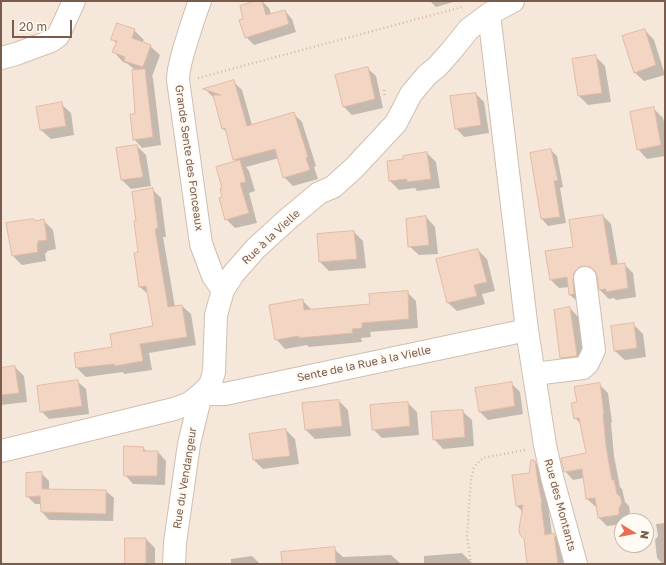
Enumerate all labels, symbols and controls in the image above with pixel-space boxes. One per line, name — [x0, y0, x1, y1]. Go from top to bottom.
scale bar — [14, 12, 74, 38]
text: 20 m — [19, 19, 47, 34]
street label: Grande Sente des Fonceaux — [172, 84, 206, 232]
street label: Rue à la Vielle — [239, 207, 303, 267]
street label: Sente de la Rue à la Vielle — [296, 343, 432, 385]
street label: Rue du Vendangeur — [170, 426, 200, 530]
street label: Rue des Montants — [541, 457, 579, 553]
north arrow — [614, 513, 654, 553]
text: N — [638, 530, 652, 540]

